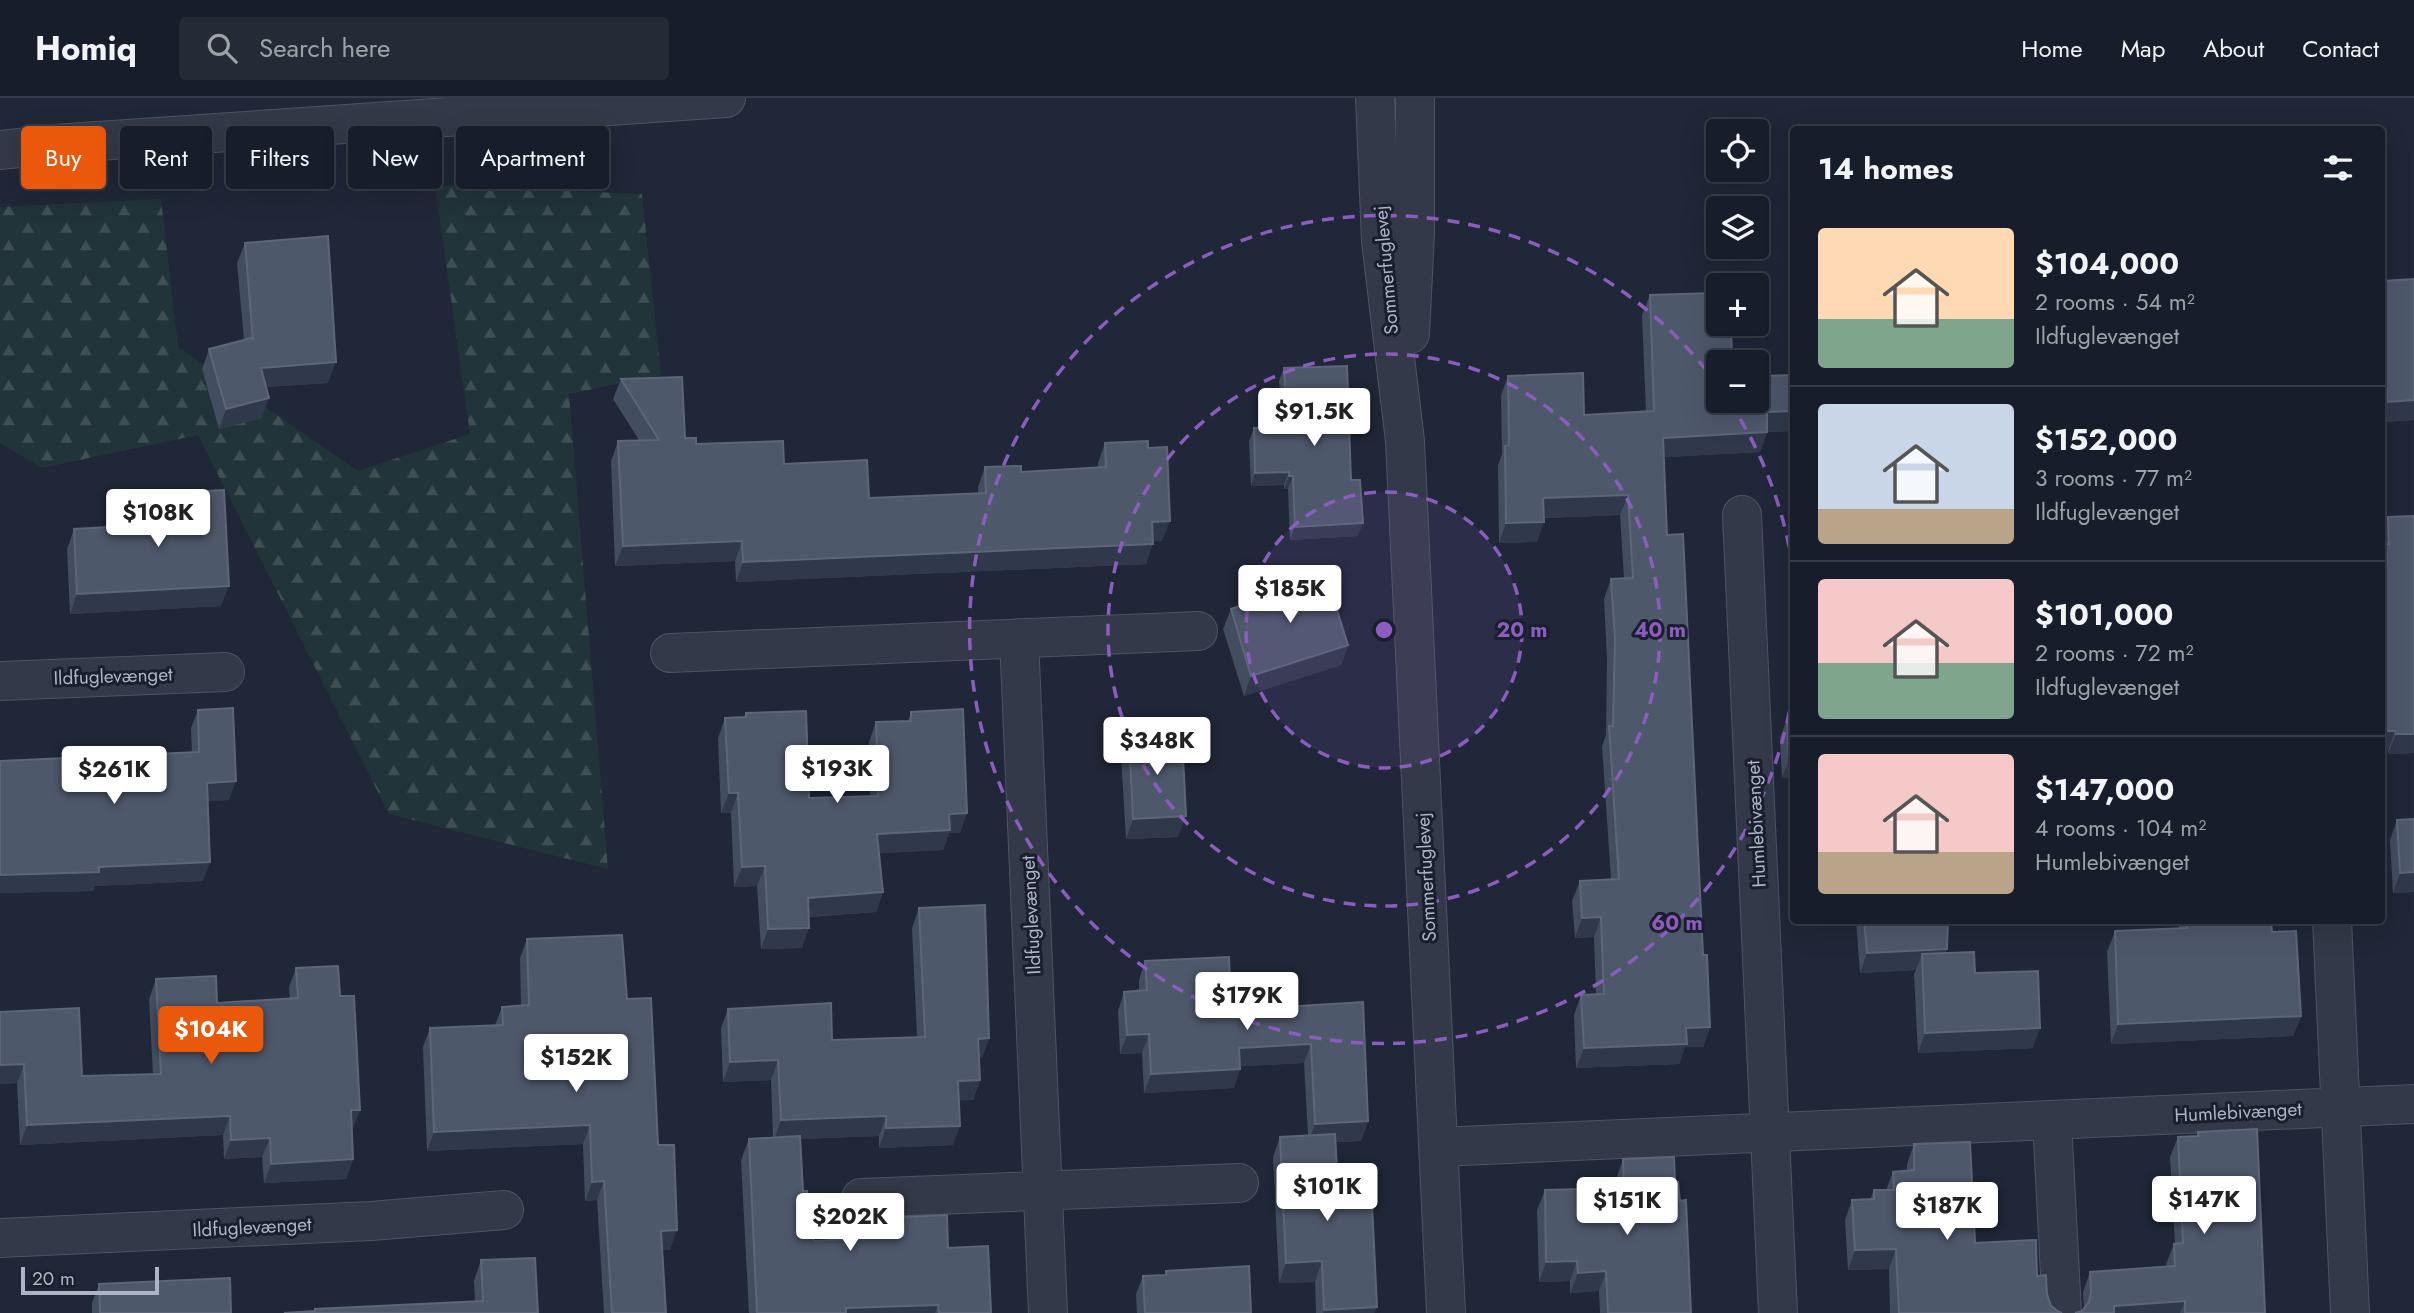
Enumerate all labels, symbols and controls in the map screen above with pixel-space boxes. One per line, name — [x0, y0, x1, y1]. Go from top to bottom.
search box — [179, 17, 669, 80]
text: Homiq — [35, 25, 137, 72]
icon: search — [203, 29, 241, 67]
text: Search here — [259, 29, 390, 67]
text: Home — [2021, 31, 2083, 66]
text: Map — [2121, 31, 2165, 66]
text: About — [2203, 31, 2264, 66]
text: Contact — [2302, 31, 2379, 66]
map controls — [1706, 119, 1769, 413]
button: locate — [1706, 119, 1769, 182]
chip: Buy — [21, 126, 106, 189]
chip: Rent — [120, 126, 212, 189]
chip: Filters — [226, 126, 334, 189]
chip: New — [348, 126, 442, 189]
chip: Apartment — [456, 126, 609, 189]
text: 14 homes — [1818, 147, 1953, 190]
icon: filters — [2319, 149, 2357, 187]
button: layers — [1706, 196, 1769, 259]
street label: Sommerfuglevej — [1367, 204, 1405, 336]
text: $104,000 — [2035, 242, 2179, 285]
icon: home — [1874, 256, 1958, 340]
button: + — [1706, 273, 1769, 336]
text: 2 rooms · 54 m² — [2035, 285, 2195, 319]
text: Ildfuglevænget — [2035, 319, 2179, 353]
button: − — [1706, 350, 1769, 413]
pin: $91.5K — [1257, 388, 1371, 448]
text: $91.5K — [1274, 394, 1354, 428]
text: $152,000 — [2035, 418, 2177, 461]
icon: home — [1874, 432, 1958, 516]
text: 3 rooms · 77 m² — [2035, 461, 2192, 495]
pin: $108K — [109, 490, 207, 549]
text: $108K — [122, 495, 194, 529]
text: Ildfuglevænget — [2035, 495, 2179, 529]
pin: $185K — [1241, 566, 1339, 625]
text: $185K — [1254, 571, 1326, 605]
text: $101,000 — [2035, 593, 2173, 636]
icon: home — [1874, 607, 1958, 691]
text: 20 m — [1496, 615, 1548, 645]
text: 40 m — [1634, 615, 1686, 645]
centre of rings — [1372, 618, 1396, 642]
text: 2 rooms · 72 m² — [2035, 636, 2194, 670]
street label: Ildfuglevænget — [53, 660, 173, 692]
text: Ildfuglevænget — [2035, 670, 2179, 704]
pin: $348K — [1108, 718, 1206, 777]
text: $348K — [1119, 723, 1195, 757]
pin: $261K — [65, 746, 163, 806]
pin: $193K — [788, 746, 886, 805]
text: $193K — [801, 751, 873, 785]
text: $261K — [78, 752, 150, 786]
street label: Humlebivænget — [1739, 759, 1773, 888]
text: $147,000 — [2035, 768, 2174, 811]
icon: home — [1874, 782, 1958, 866]
text: 4 rooms · 104 m² — [2035, 811, 2206, 845]
street label: Sommerfuglevej — [1409, 812, 1443, 942]
text: Humlebivænget — [2035, 845, 2189, 879]
street label: Ildfuglevænget — [1014, 854, 1048, 975]
text: 60 m — [1651, 908, 1703, 938]
pin: $179K — [1198, 972, 1296, 1032]
text: $179K — [1211, 978, 1283, 1012]
pin: $104K — [162, 1006, 260, 1066]
text: $104K — [174, 1012, 248, 1046]
pin: $152K — [527, 1034, 625, 1094]
text: $152K — [540, 1040, 612, 1074]
street label: Humlebivænget — [2174, 1095, 2303, 1129]
pin: $101K — [1278, 1164, 1376, 1223]
text: $101K — [1292, 1169, 1362, 1203]
pin: $147K — [2155, 1176, 2253, 1236]
pin: $151K — [1578, 1178, 1676, 1237]
pin: $187K — [1898, 1182, 1996, 1242]
text: $147K — [2168, 1182, 2240, 1216]
text: $151K — [1593, 1183, 1661, 1217]
text: $187K — [1912, 1188, 1982, 1222]
pin: $202K — [801, 1194, 899, 1253]
text: $202K — [812, 1199, 888, 1233]
street label: Ildfuglevænget — [192, 1210, 313, 1244]
scale bar — [21, 1264, 159, 1296]
text: 20 m — [32, 1265, 75, 1292]

